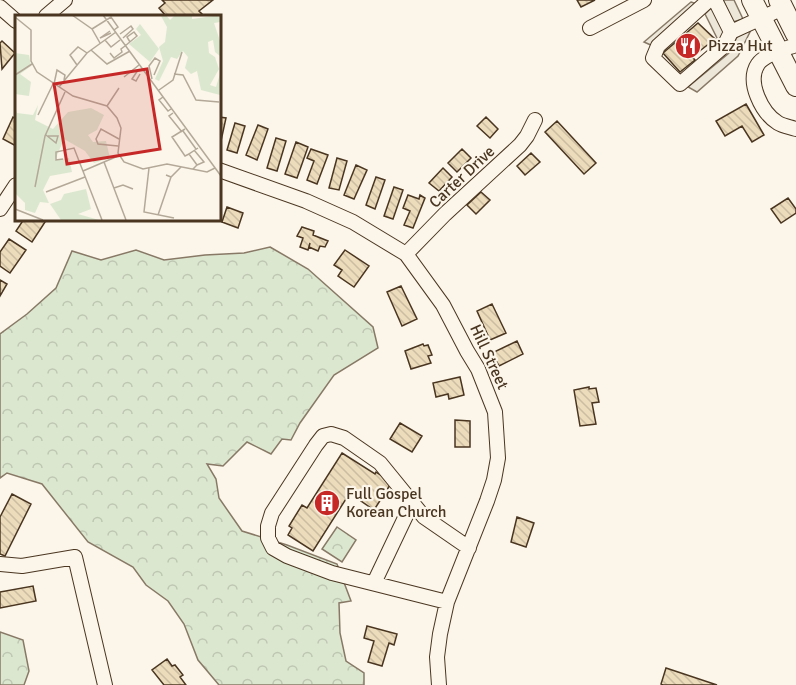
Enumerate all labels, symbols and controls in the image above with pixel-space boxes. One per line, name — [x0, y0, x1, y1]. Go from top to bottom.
inset map — [15, 15, 220, 220]
restaurant icon: Pizza Hut — [673, 31, 703, 61]
place label: Pizza Hut — [708, 36, 773, 56]
street label: Carter Drive — [425, 142, 499, 212]
street label: Hill Street — [465, 321, 513, 393]
place label: Full Gospel Korean Church — [346, 484, 447, 522]
building icon: Full Gospel Korean Church — [312, 488, 342, 518]

